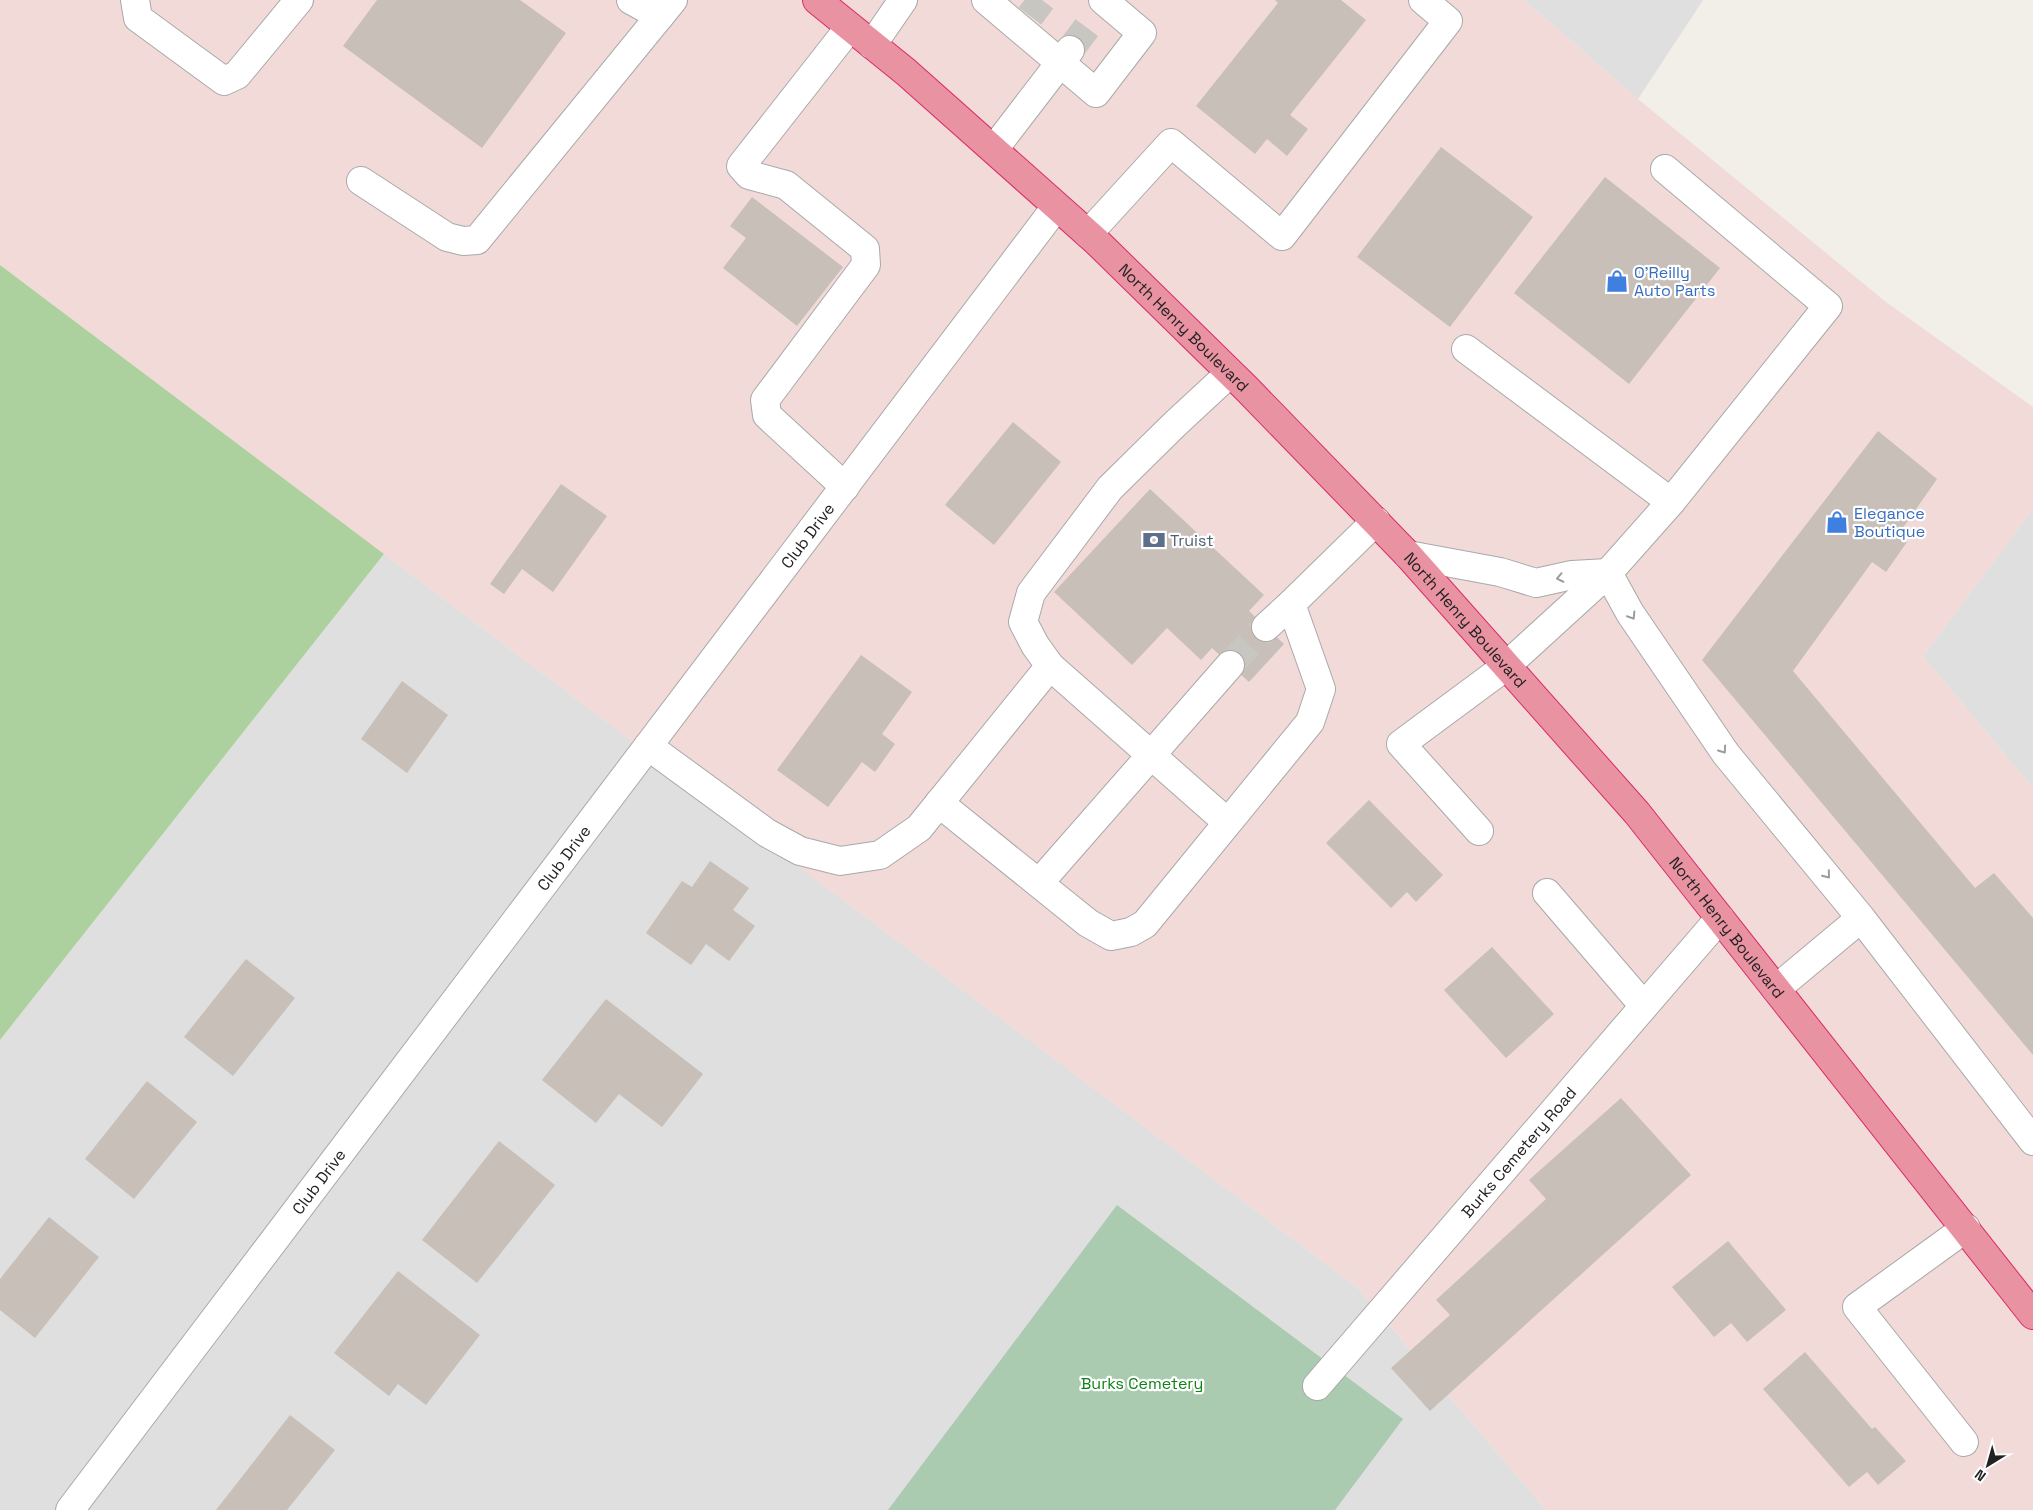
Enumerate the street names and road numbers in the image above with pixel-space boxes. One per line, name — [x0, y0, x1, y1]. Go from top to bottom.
street label: North Henry Boulevard — [1114, 259, 1254, 396]
street label: Club Drive — [776, 499, 839, 573]
street label: North Henry Boulevard — [1400, 547, 1531, 692]
street label: Club Drive — [532, 821, 595, 895]
street label: North Henry Boulevard — [1665, 852, 1789, 1002]
street label: Burks Cemetery Road — [1457, 1082, 1581, 1222]
street label: Club Drive — [287, 1145, 350, 1218]

